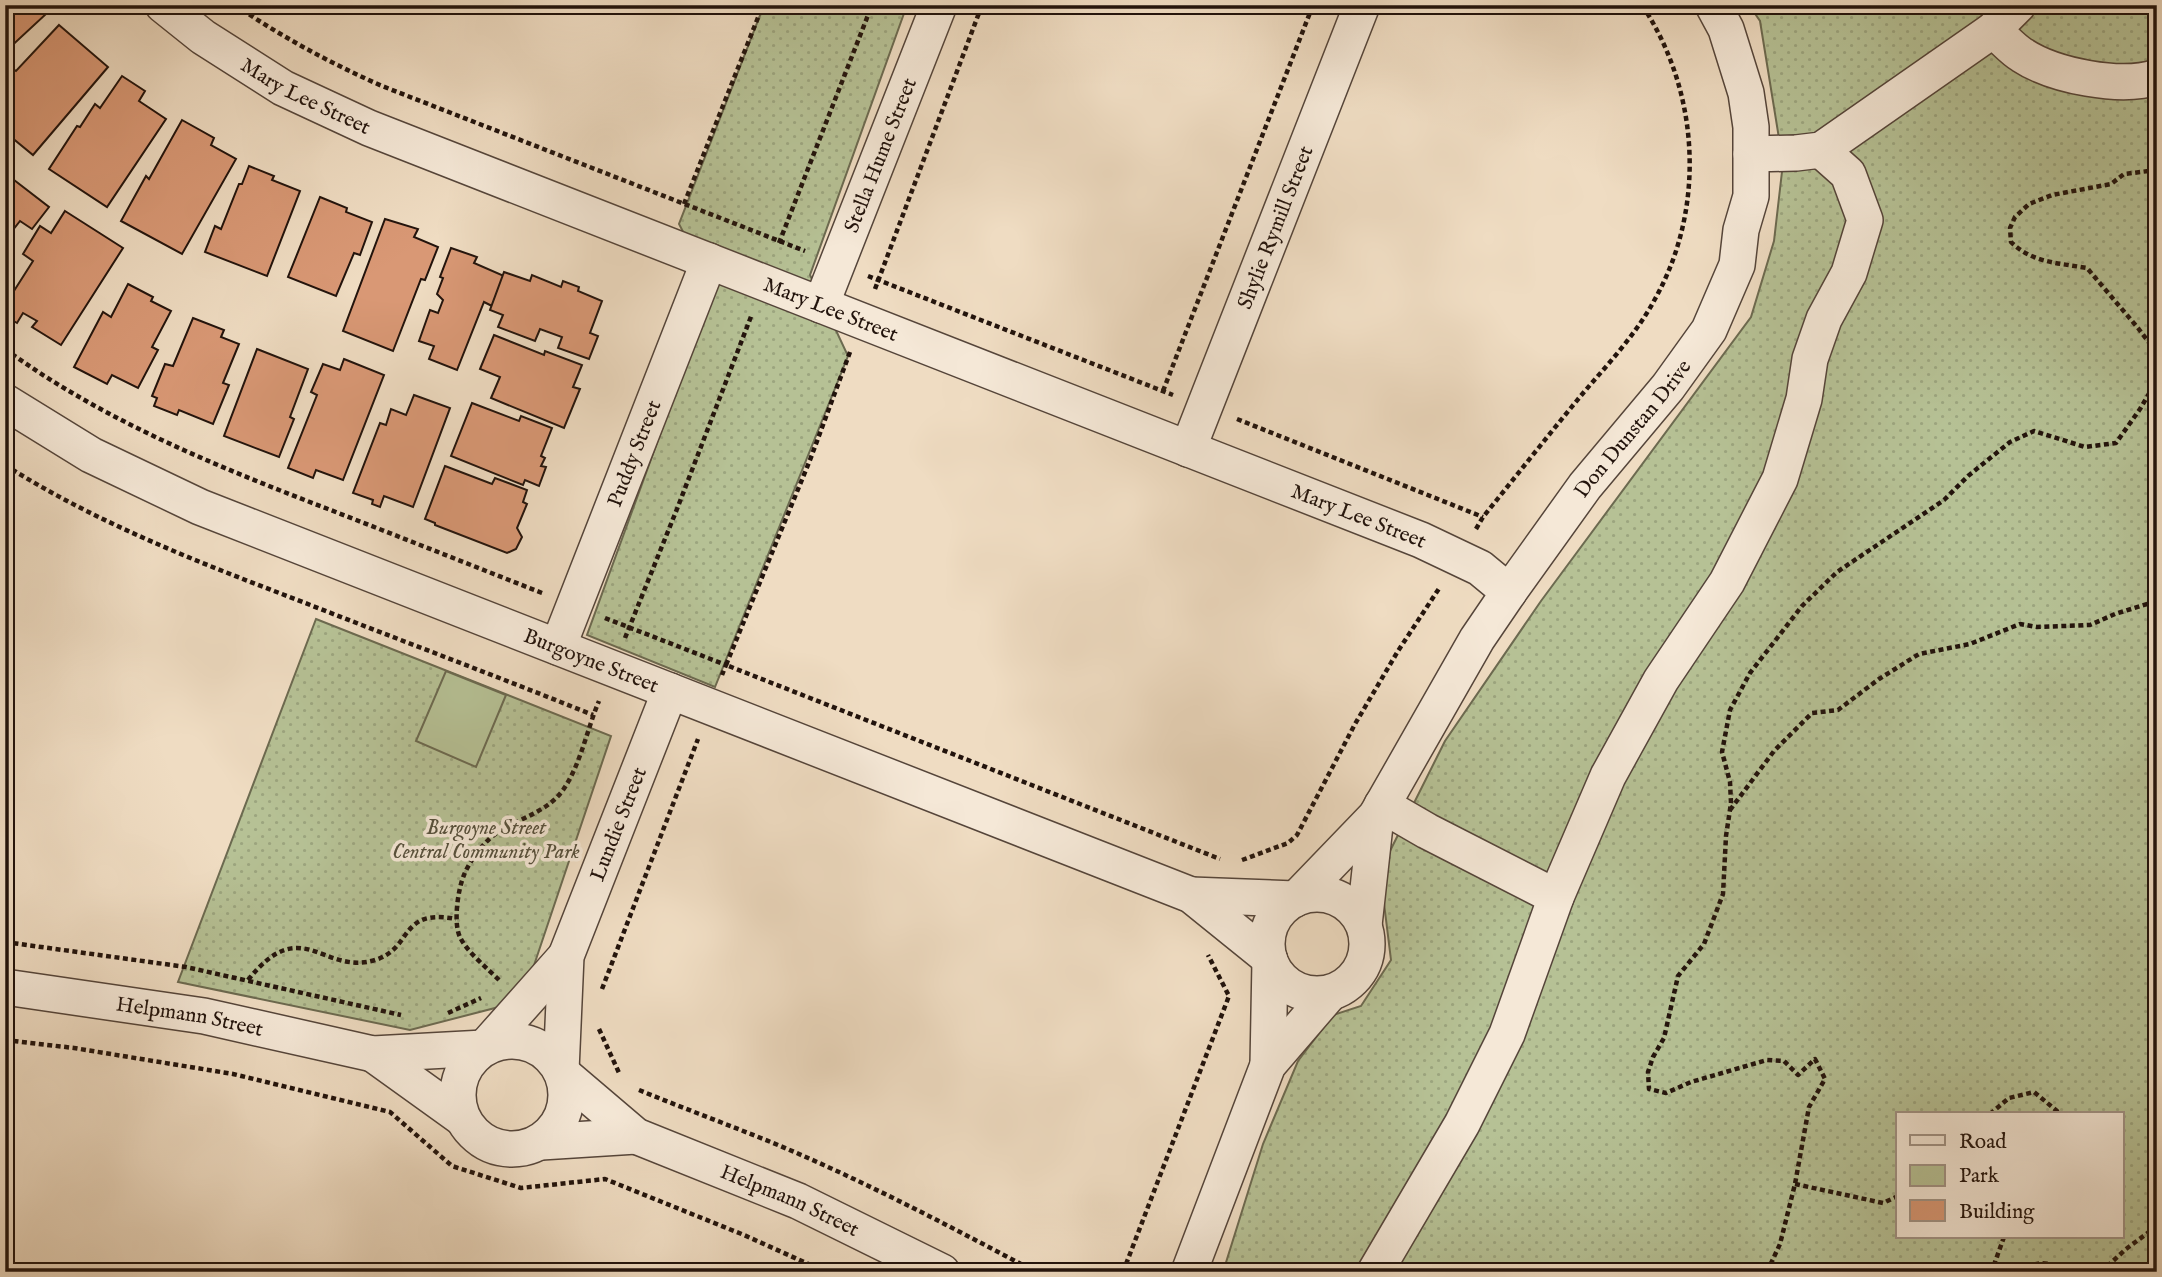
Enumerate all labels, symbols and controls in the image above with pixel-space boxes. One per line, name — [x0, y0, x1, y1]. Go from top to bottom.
street label: Mary Lee Street — [235, 52, 374, 142]
street label: Stella Hume Street — [839, 74, 924, 237]
street label: Shylie Rymill Street — [1232, 142, 1320, 313]
street label: Mary Lee Street — [759, 272, 902, 349]
street label: Don Dunstan Drive — [1569, 355, 1698, 504]
street label: Puddy Street — [602, 397, 668, 511]
street label: Mary Lee Street — [1287, 478, 1430, 556]
street label: Burgoyne Street — [519, 623, 662, 700]
street label: Lundie Street — [585, 764, 654, 885]
park label: Burgoyne Street Central Community Park — [392, 815, 580, 866]
street label: Helpmann Street — [114, 991, 266, 1044]
legend — [1896, 1112, 2124, 1238]
text: Road — [1959, 1129, 2007, 1156]
street label: Helpmann Street — [716, 1159, 863, 1244]
text: Park — [1959, 1163, 2000, 1190]
text: Building — [1959, 1199, 2035, 1226]

